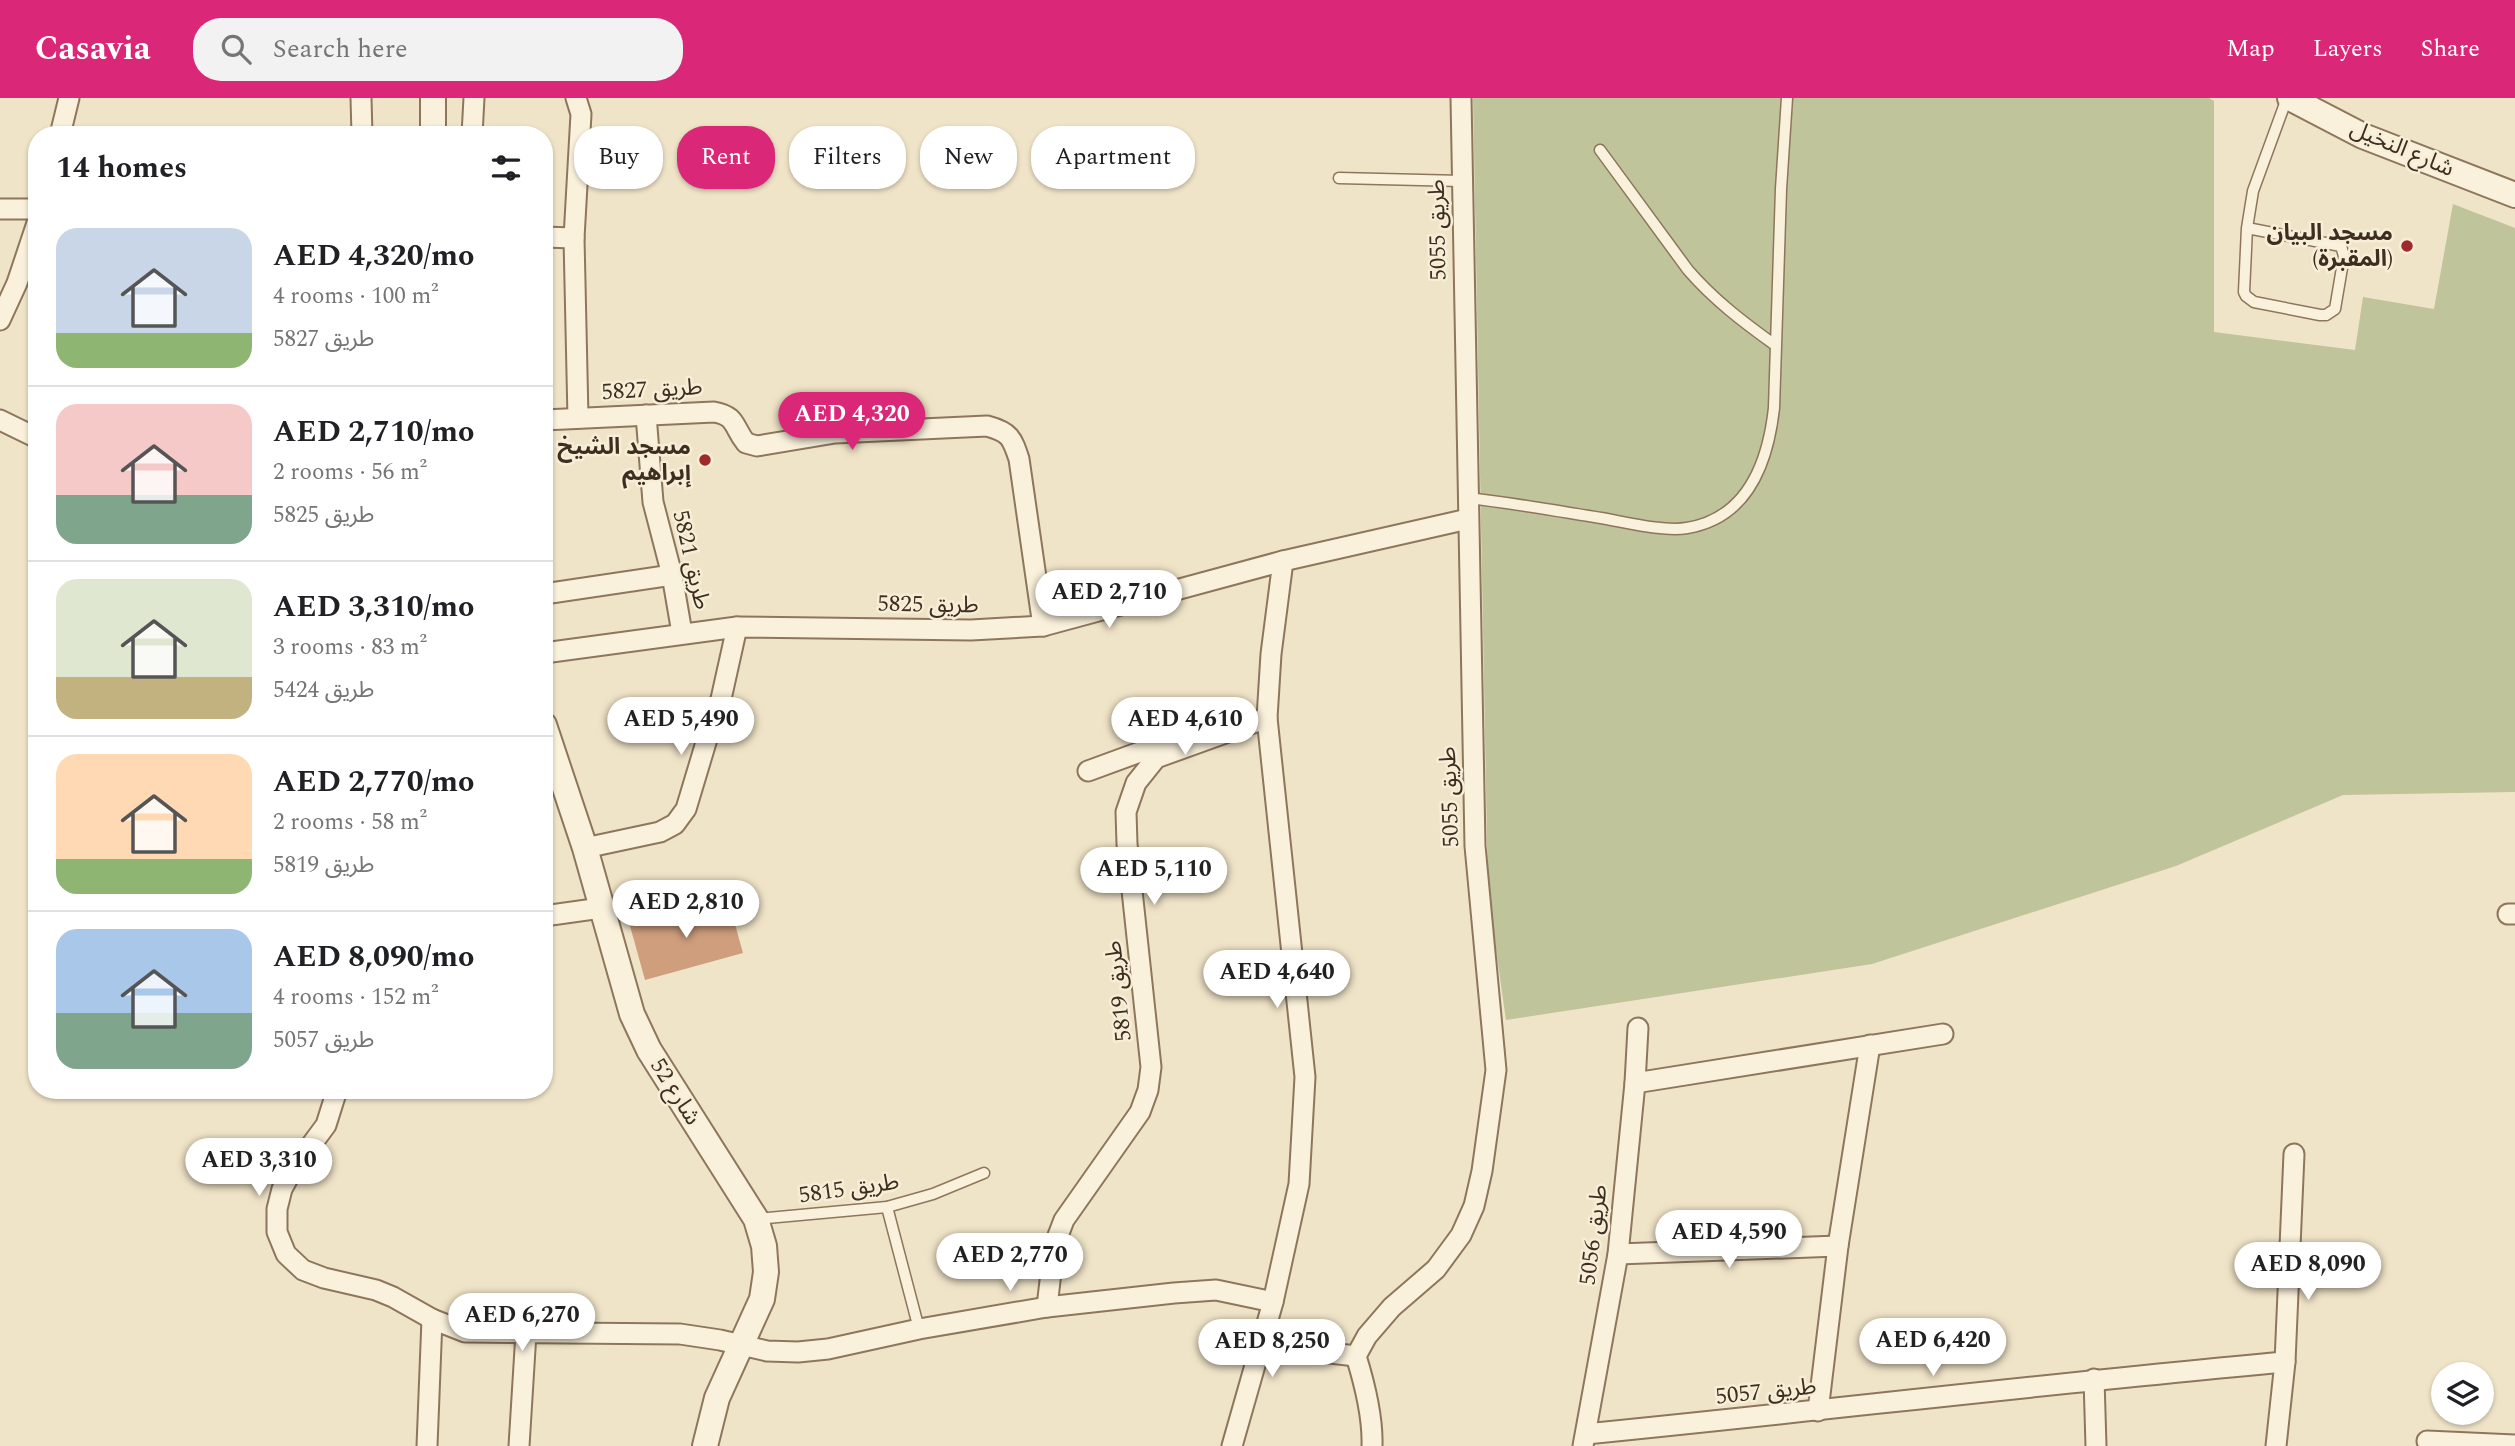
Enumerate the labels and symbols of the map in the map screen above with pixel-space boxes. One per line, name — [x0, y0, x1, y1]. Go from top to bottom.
street label: شارع النخيل — [2345, 111, 2459, 187]
street label: طريق 5055 — [1420, 179, 1456, 281]
place label: مسجد البيان (المقبرة) — [2267, 216, 2393, 277]
marker: مسجد البيان (المقبرة) — [2399, 238, 2415, 254]
street label: طريق 5827 — [601, 370, 703, 410]
pin: AED 4,320 — [772, 392, 932, 452]
place label: مسجد الشيخ إبراهيم — [557, 430, 691, 491]
marker: مسجد الشيخ إبراهيم — [697, 452, 713, 468]
street label: طريق 5821 — [663, 507, 719, 613]
pin: AED 2,710 — [1029, 570, 1189, 630]
street label: طريق 5825 — [877, 587, 979, 623]
pin: AED 5,490 — [601, 698, 761, 757]
pin: AED 4,610 — [1105, 698, 1265, 757]
street label: طريق 5055 — [1431, 746, 1469, 848]
pin: AED 5,110 — [1074, 848, 1234, 907]
pin: AED 2,810 — [606, 880, 766, 940]
street label: طريق 5819 — [1096, 939, 1142, 1043]
pin: AED 4,640 — [1197, 950, 1357, 1010]
street label: شارع 52 — [641, 1052, 709, 1132]
pin: AED 3,310 — [179, 1138, 339, 1198]
street label: طريق 5815 — [796, 1165, 902, 1213]
street label: طريق 5056 — [1570, 1183, 1618, 1287]
pin: AED 4,590 — [1649, 1210, 1809, 1270]
pin: AED 2,770 — [930, 1234, 1090, 1293]
pin: AED 8,090 — [2228, 1242, 2388, 1302]
pin: AED 6,270 — [442, 1294, 602, 1353]
pin: AED 6,420 — [1853, 1318, 2013, 1378]
pin: AED 8,250 — [1192, 1320, 1352, 1379]
street label: طريق 5057 — [1714, 1369, 1818, 1415]

